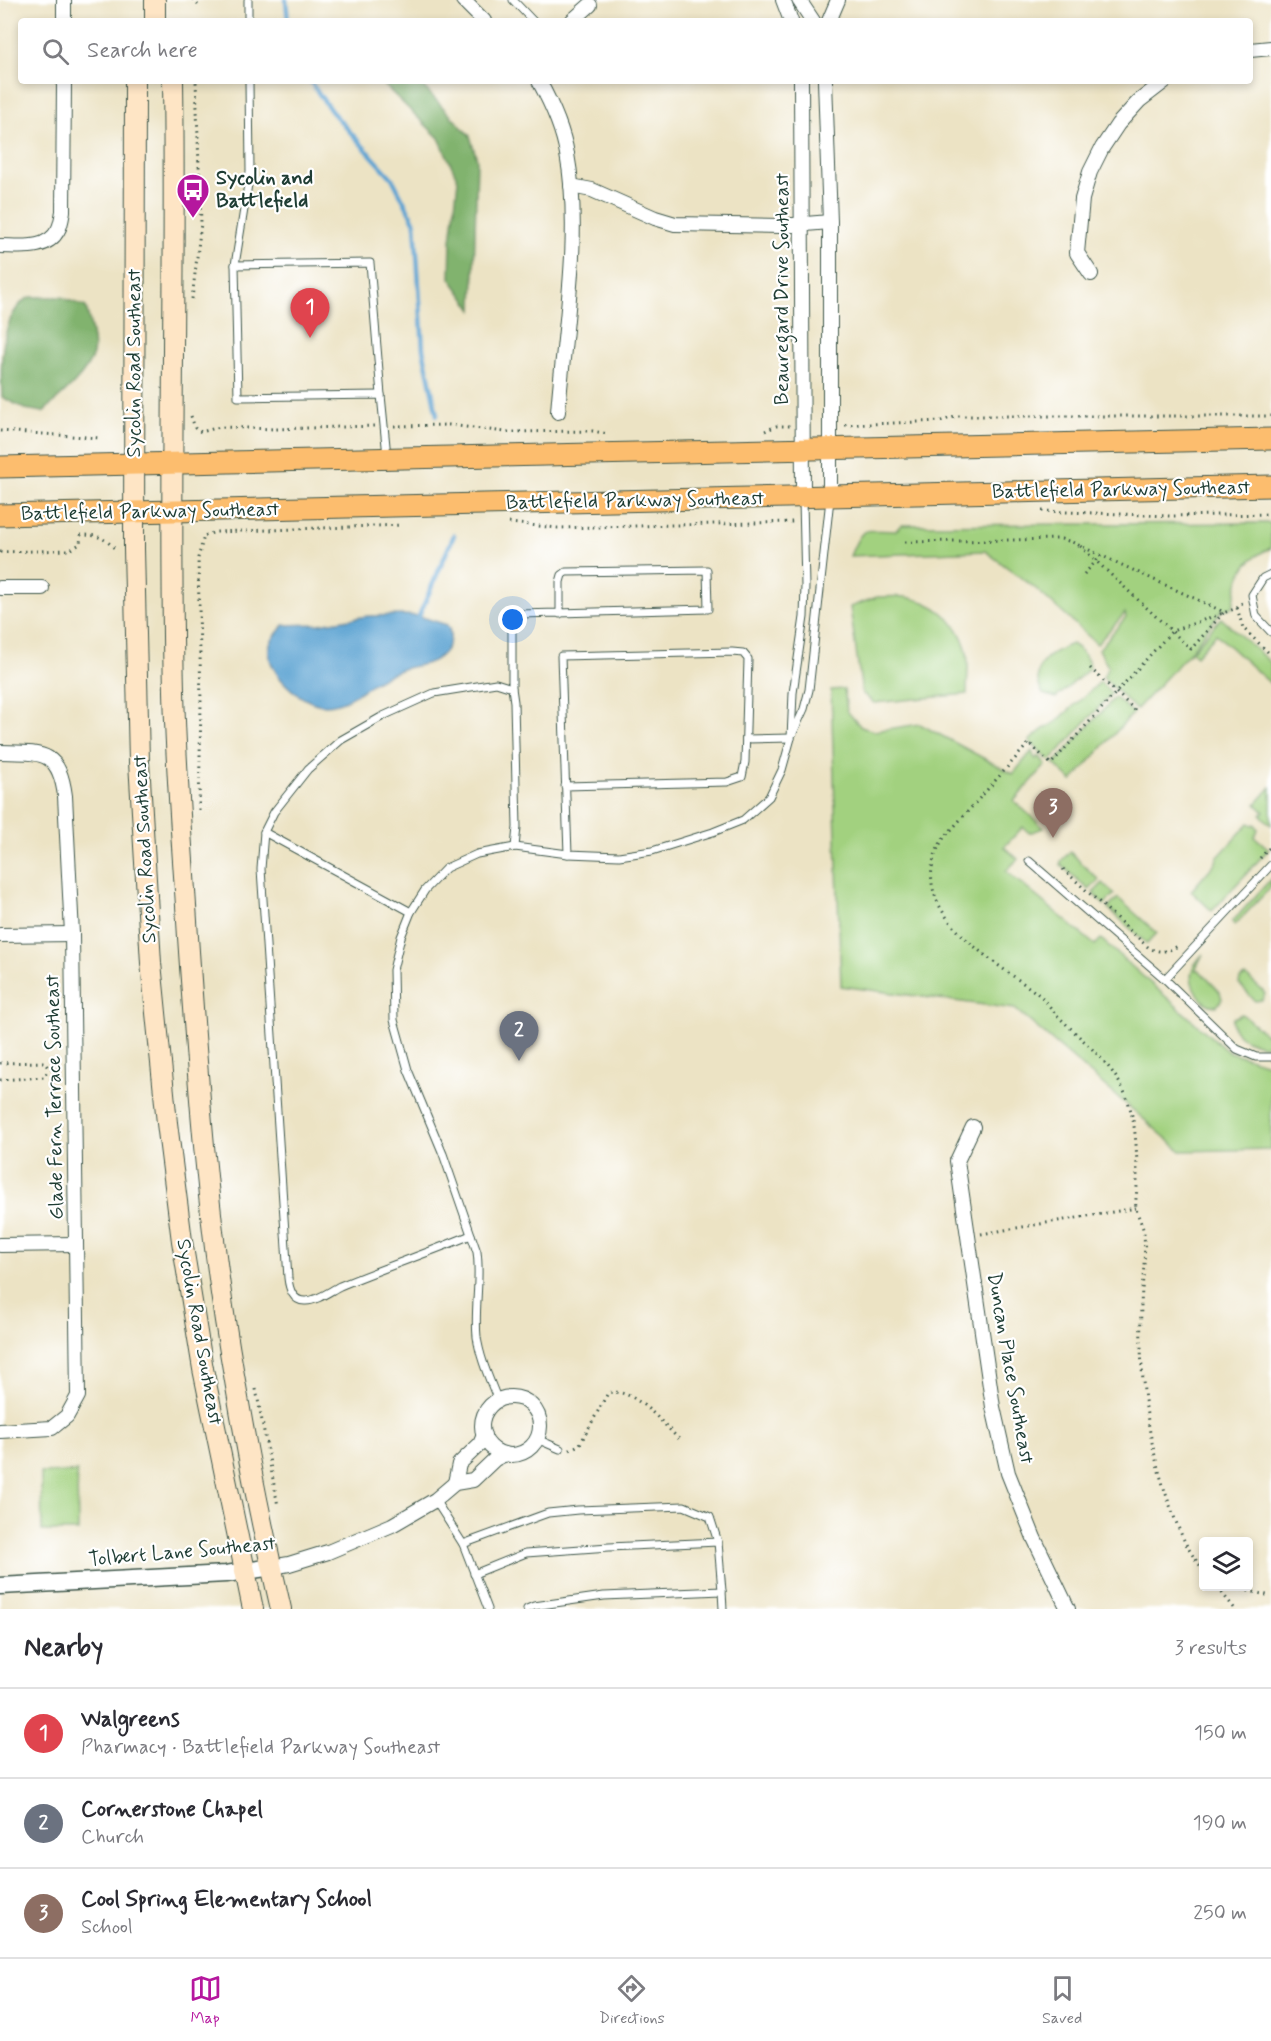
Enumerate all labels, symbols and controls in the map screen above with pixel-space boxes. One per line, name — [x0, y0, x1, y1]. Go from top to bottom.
search box — [18, 18, 1253, 84]
icon: search — [39, 35, 72, 68]
text: Search here — [87, 37, 198, 65]
place label: Sycolin and Battlefield — [216, 165, 313, 215]
bus stop icon: Sycolin and Battlefield — [175, 172, 211, 219]
street label: Beauregard Drive Southeast — [769, 173, 798, 405]
street label: Sycolin Road Southeast — [121, 268, 148, 457]
pin: 1 — [290, 288, 330, 338]
street label: Battlefield Parkway Southeast — [992, 474, 1251, 506]
street label: Battlefield Parkway Southeast — [506, 485, 765, 517]
street label: Battlefield Parkway Southeast — [21, 496, 280, 528]
your location — [498, 605, 527, 634]
street label: Sycolin Road Southeast — [127, 754, 163, 944]
pin: 3 — [1034, 788, 1072, 838]
street label: Glade Fern Terrace Southeast — [39, 974, 71, 1220]
pin: 2 — [500, 1012, 538, 1061]
street label: Sycolin Road Southeast — [169, 1237, 229, 1427]
street label: Duncan Place Southeast — [980, 1270, 1040, 1466]
street label: Tolbert Lane Southeast — [87, 1530, 277, 1574]
map controls — [1199, 1537, 1253, 1591]
button: layers — [1199, 1537, 1253, 1591]
text: Nearby — [24, 1631, 103, 1665]
text: 3 results — [1175, 1635, 1247, 1662]
text: Walgreens — [81, 1706, 180, 1734]
text: 1 — [39, 1720, 48, 1747]
text: 150 m — [1194, 1720, 1247, 1747]
text: Pharmacy · Battlefield Parkway Southeast — [81, 1734, 440, 1761]
text: Cornerstone Chapel — [81, 1796, 263, 1824]
text: 2 — [39, 1810, 48, 1837]
text: 190 m — [1193, 1810, 1247, 1837]
text: Church — [81, 1824, 144, 1851]
text: Cool Spring Elementary School — [81, 1886, 372, 1914]
text: 3 — [39, 1900, 48, 1927]
text: 250 m — [1193, 1900, 1247, 1927]
text: School — [81, 1914, 133, 1941]
tab: Map — [189, 1972, 222, 2029]
tab: Directions — [599, 1972, 665, 2029]
tab: Saved — [1042, 1972, 1082, 2029]

